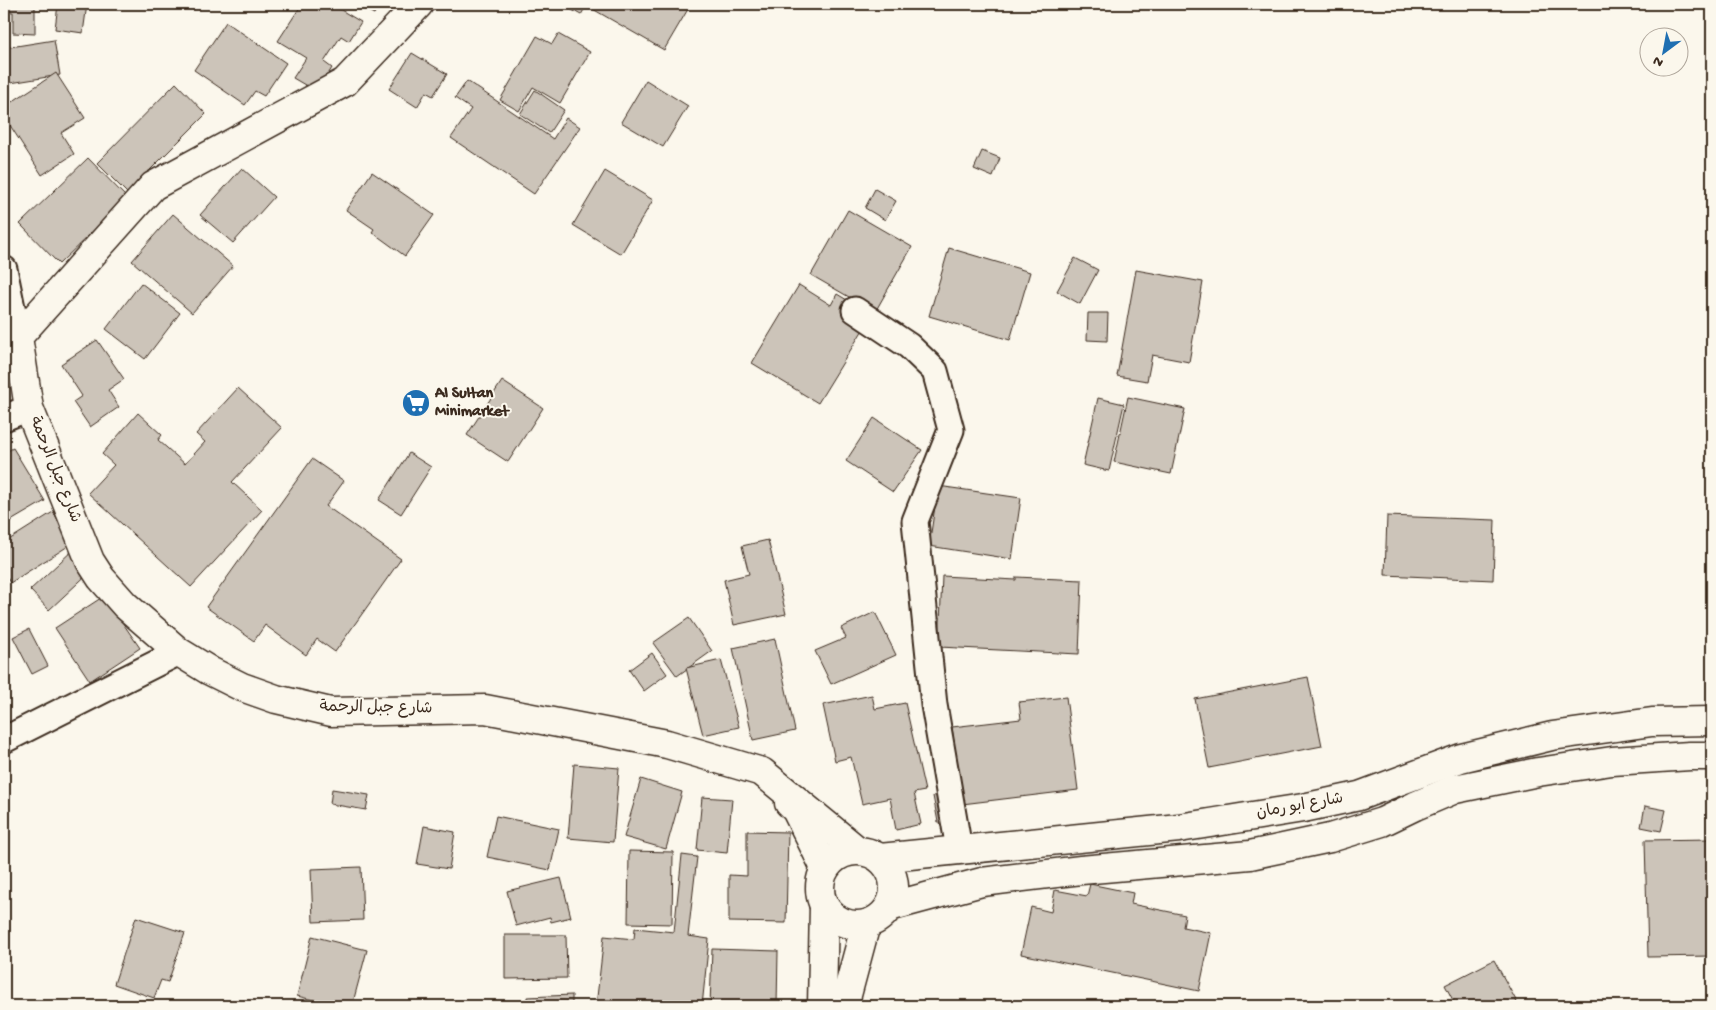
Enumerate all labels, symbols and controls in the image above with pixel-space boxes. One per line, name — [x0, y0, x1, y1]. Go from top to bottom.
north arrow — [1638, 28, 1688, 78]
text: N — [1650, 51, 1667, 71]
place label: Al Sultan Minimarket — [434, 385, 510, 422]
supermarket icon: Al Sultan Minimarket — [401, 388, 431, 418]
street label: شارع جبل الرحمة — [24, 414, 85, 526]
street label: شارع جبل الرحمة — [319, 698, 433, 719]
street label: شارع ابو رمان — [1255, 790, 1345, 824]

